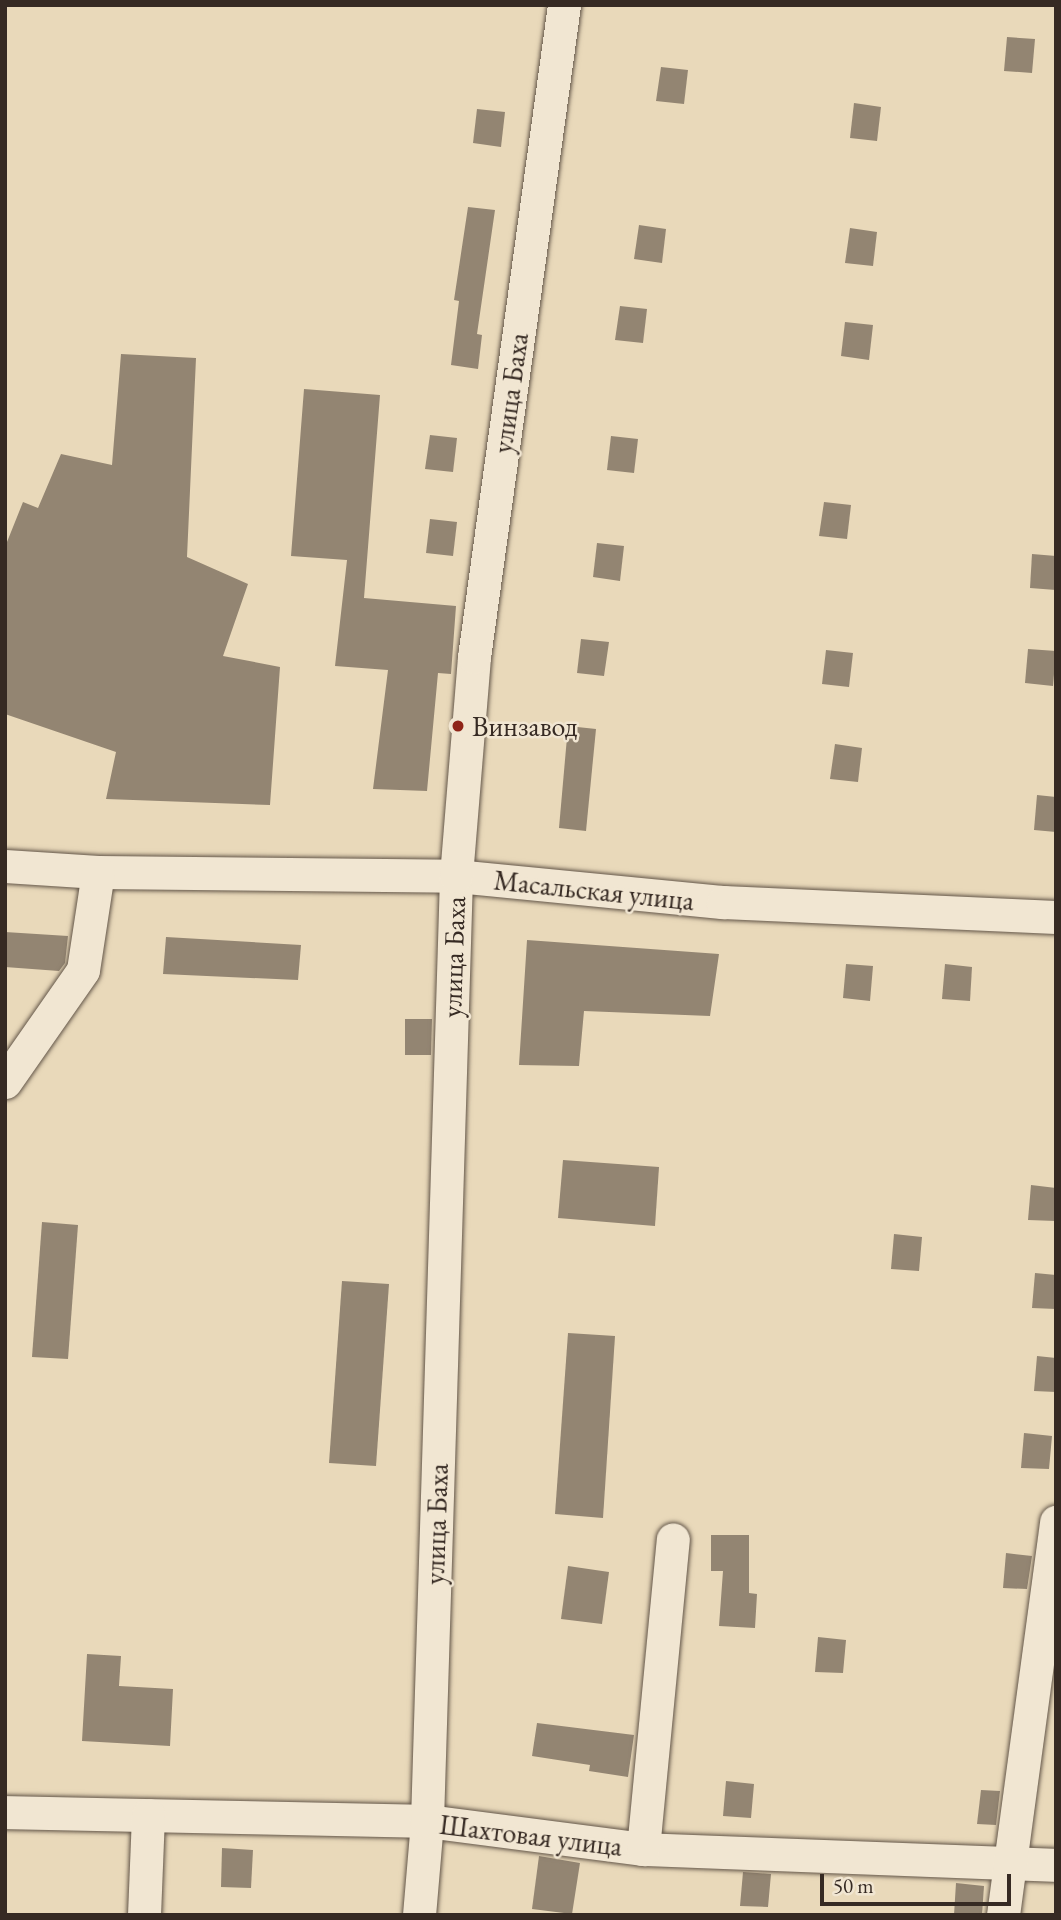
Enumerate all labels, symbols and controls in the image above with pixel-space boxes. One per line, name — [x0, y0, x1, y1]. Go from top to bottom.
street label: улица Баха — [485, 331, 535, 455]
place label: Винзавод — [472, 709, 577, 743]
marker: Винзавод — [450, 718, 466, 734]
street label: Масальская улица — [492, 863, 696, 917]
street label: улица Баха — [434, 896, 472, 1018]
street label: улица Баха — [417, 1463, 455, 1585]
street label: Шахтовая улица — [438, 1807, 624, 1863]
scale bar — [823, 1860, 1014, 1904]
text: 50 m — [833, 1872, 874, 1899]

